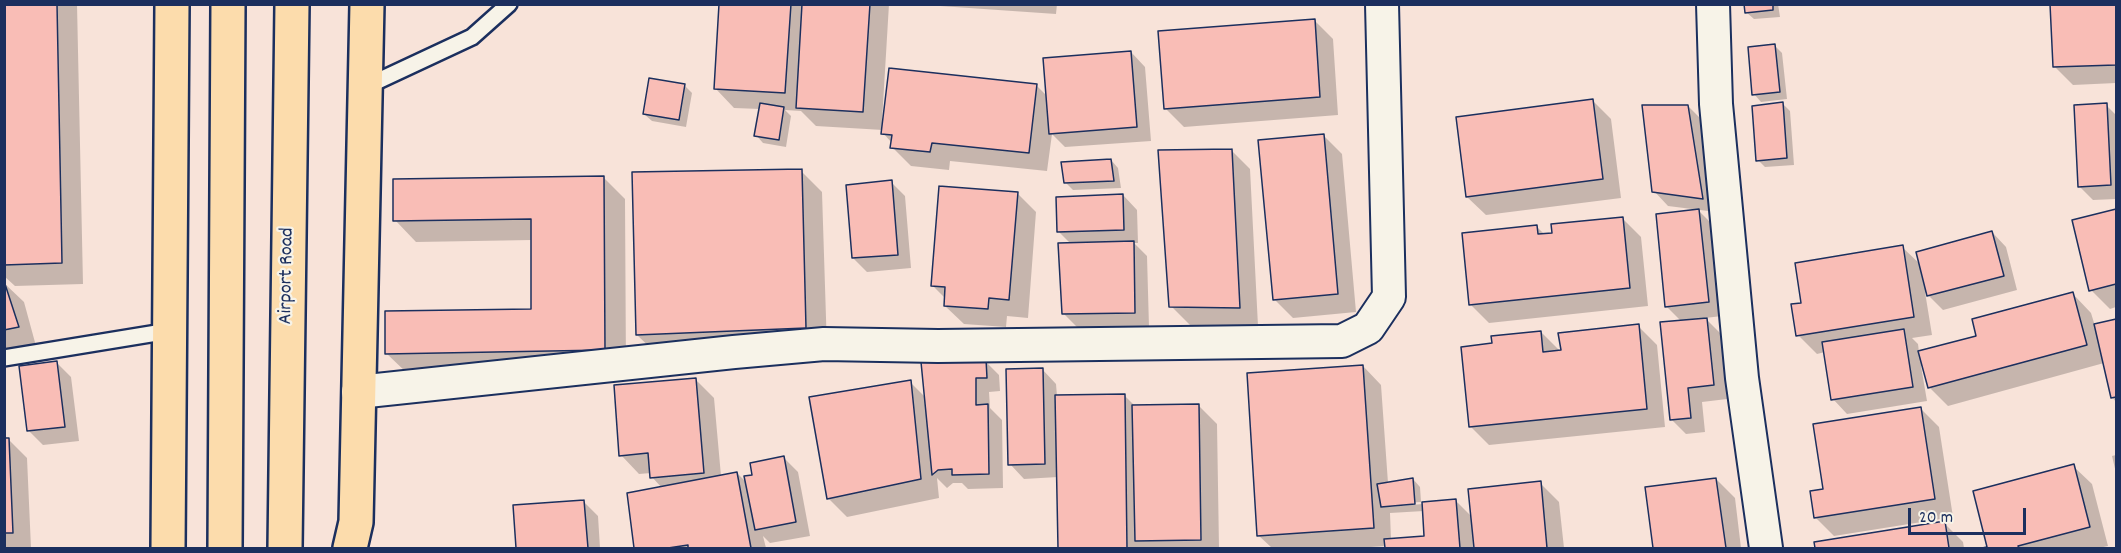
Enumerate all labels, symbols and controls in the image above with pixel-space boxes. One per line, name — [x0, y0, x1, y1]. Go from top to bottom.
street label: Airport Road — [275, 227, 301, 325]
scale bar — [1911, 496, 2030, 534]
text: 20 m — [1919, 506, 1953, 531]

